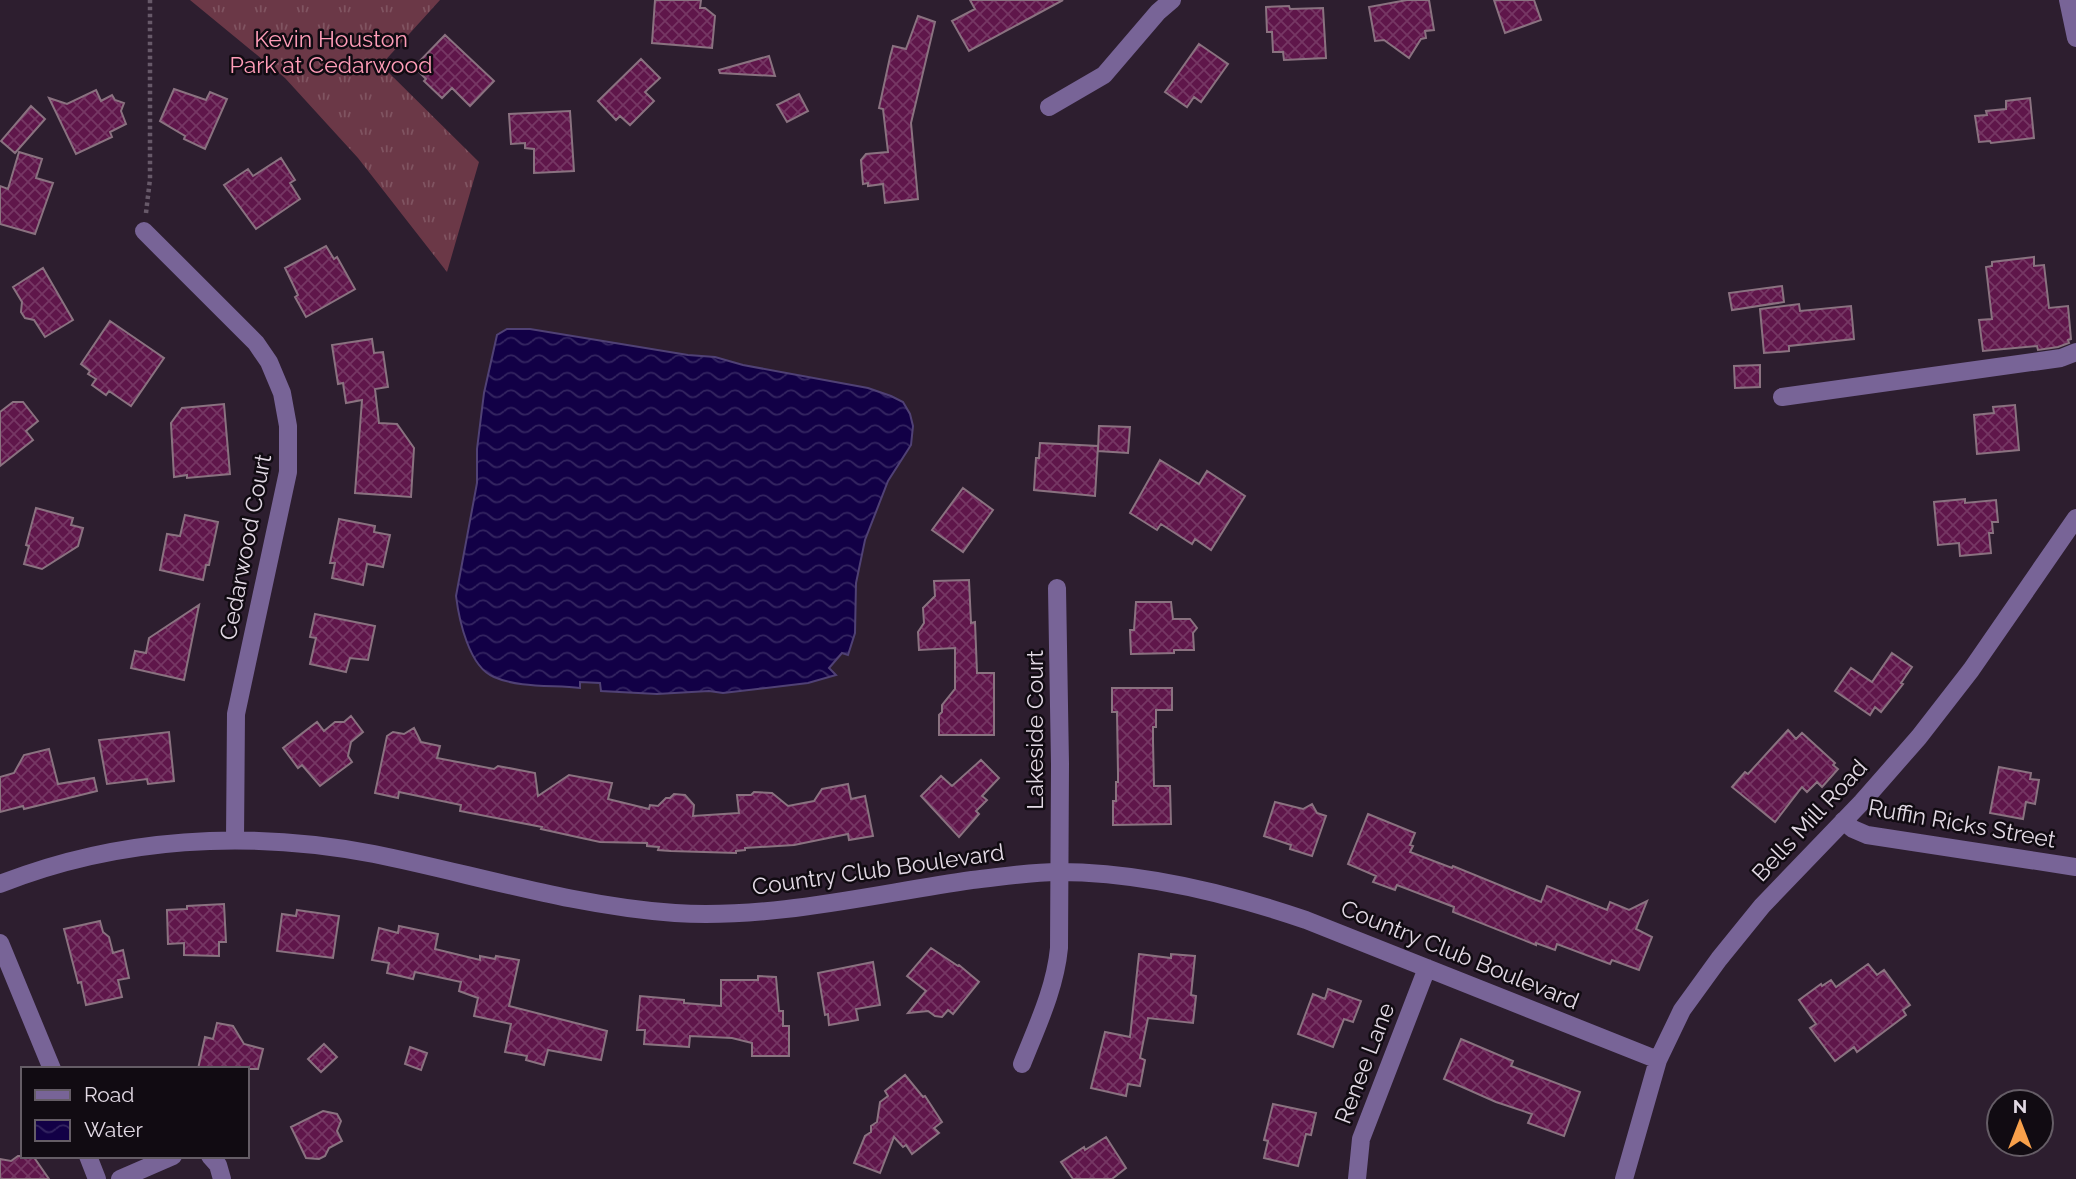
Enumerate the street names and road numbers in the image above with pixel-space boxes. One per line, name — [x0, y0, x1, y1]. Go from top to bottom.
street label: Cedarwood Court — [214, 451, 276, 642]
street label: Lakeside Court — [1021, 650, 1048, 810]
street label: Bells Mill Road — [1746, 754, 1872, 886]
street label: Ruffin Ricks Street — [1866, 793, 2058, 853]
street label: Country Club Boulevard — [750, 838, 1006, 900]
street label: Country Club Boulevard — [1337, 894, 1583, 1014]
street label: Renee Lane — [1329, 999, 1399, 1127]

